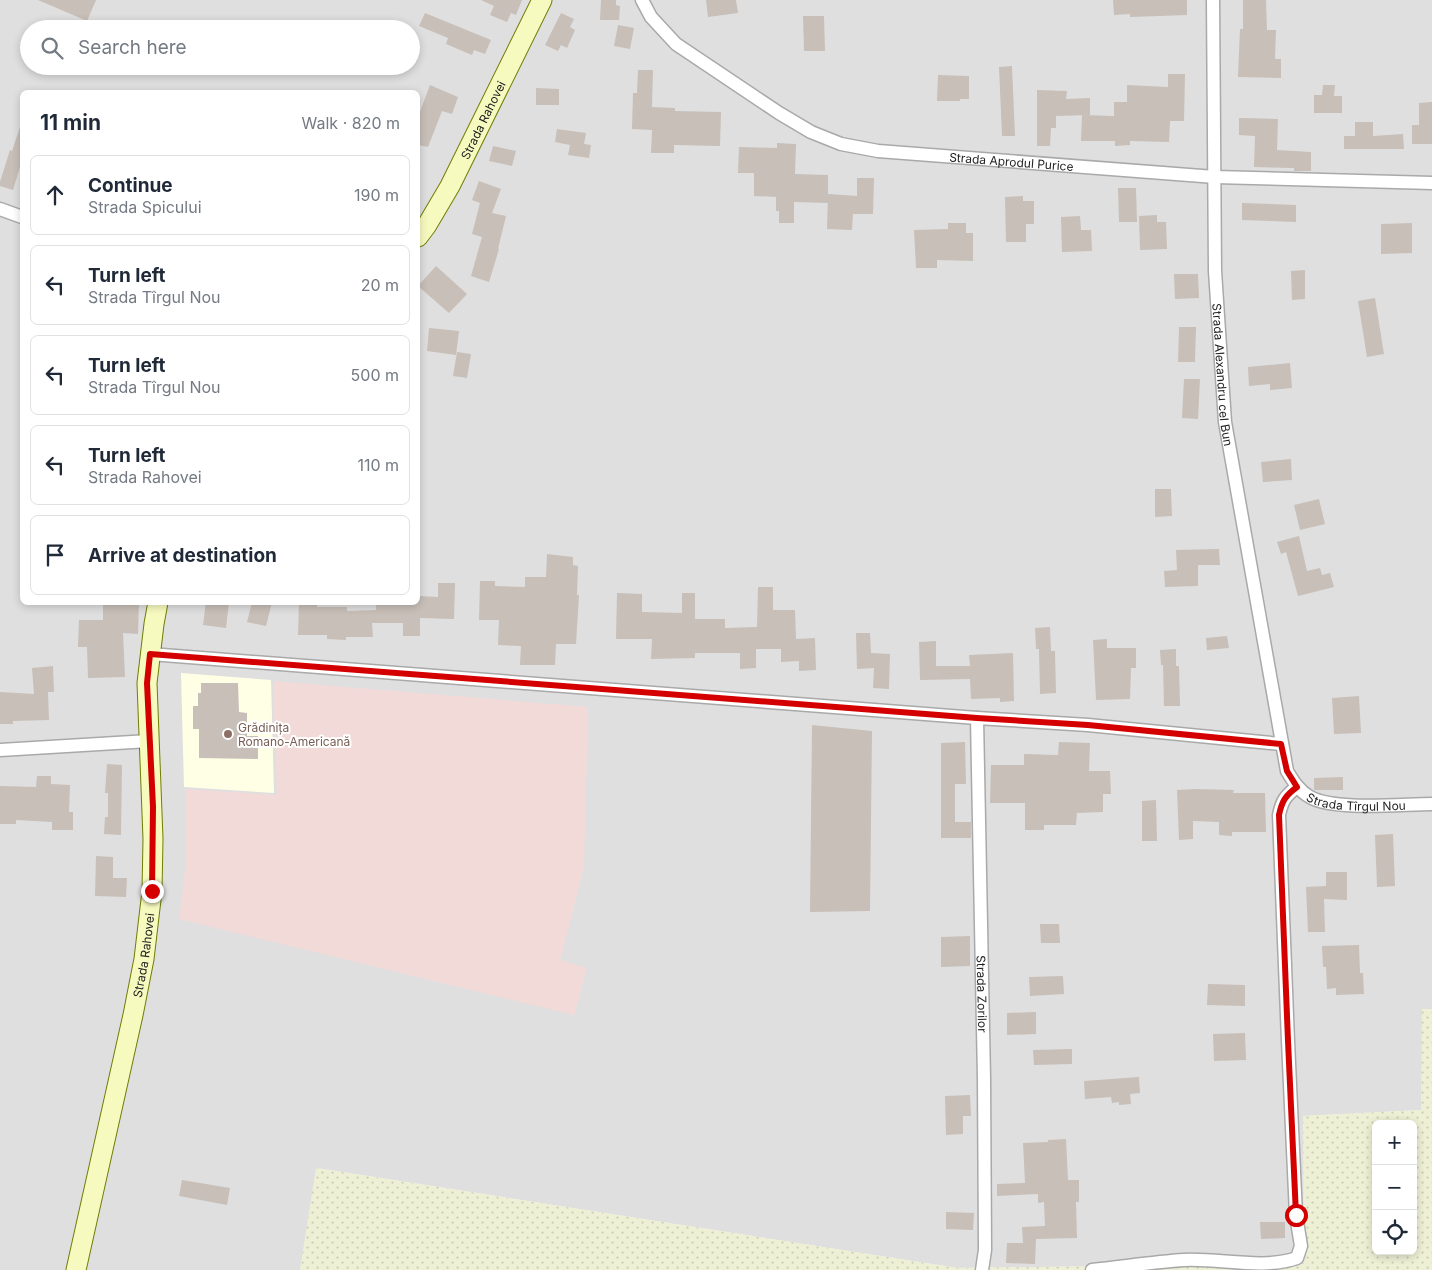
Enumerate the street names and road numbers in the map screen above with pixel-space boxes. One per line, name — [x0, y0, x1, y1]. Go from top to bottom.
street label: Strada Rahovei — [457, 78, 508, 161]
street label: Strada Aprodul Purice — [949, 149, 1074, 174]
street label: Strada Alexandru cel Bun — [1210, 303, 1237, 447]
street label: Strada Tîrgul Nou — [1304, 789, 1406, 813]
street label: Strada Rahovei — [129, 912, 157, 999]
street label: Strada Zorilor — [974, 955, 991, 1033]

